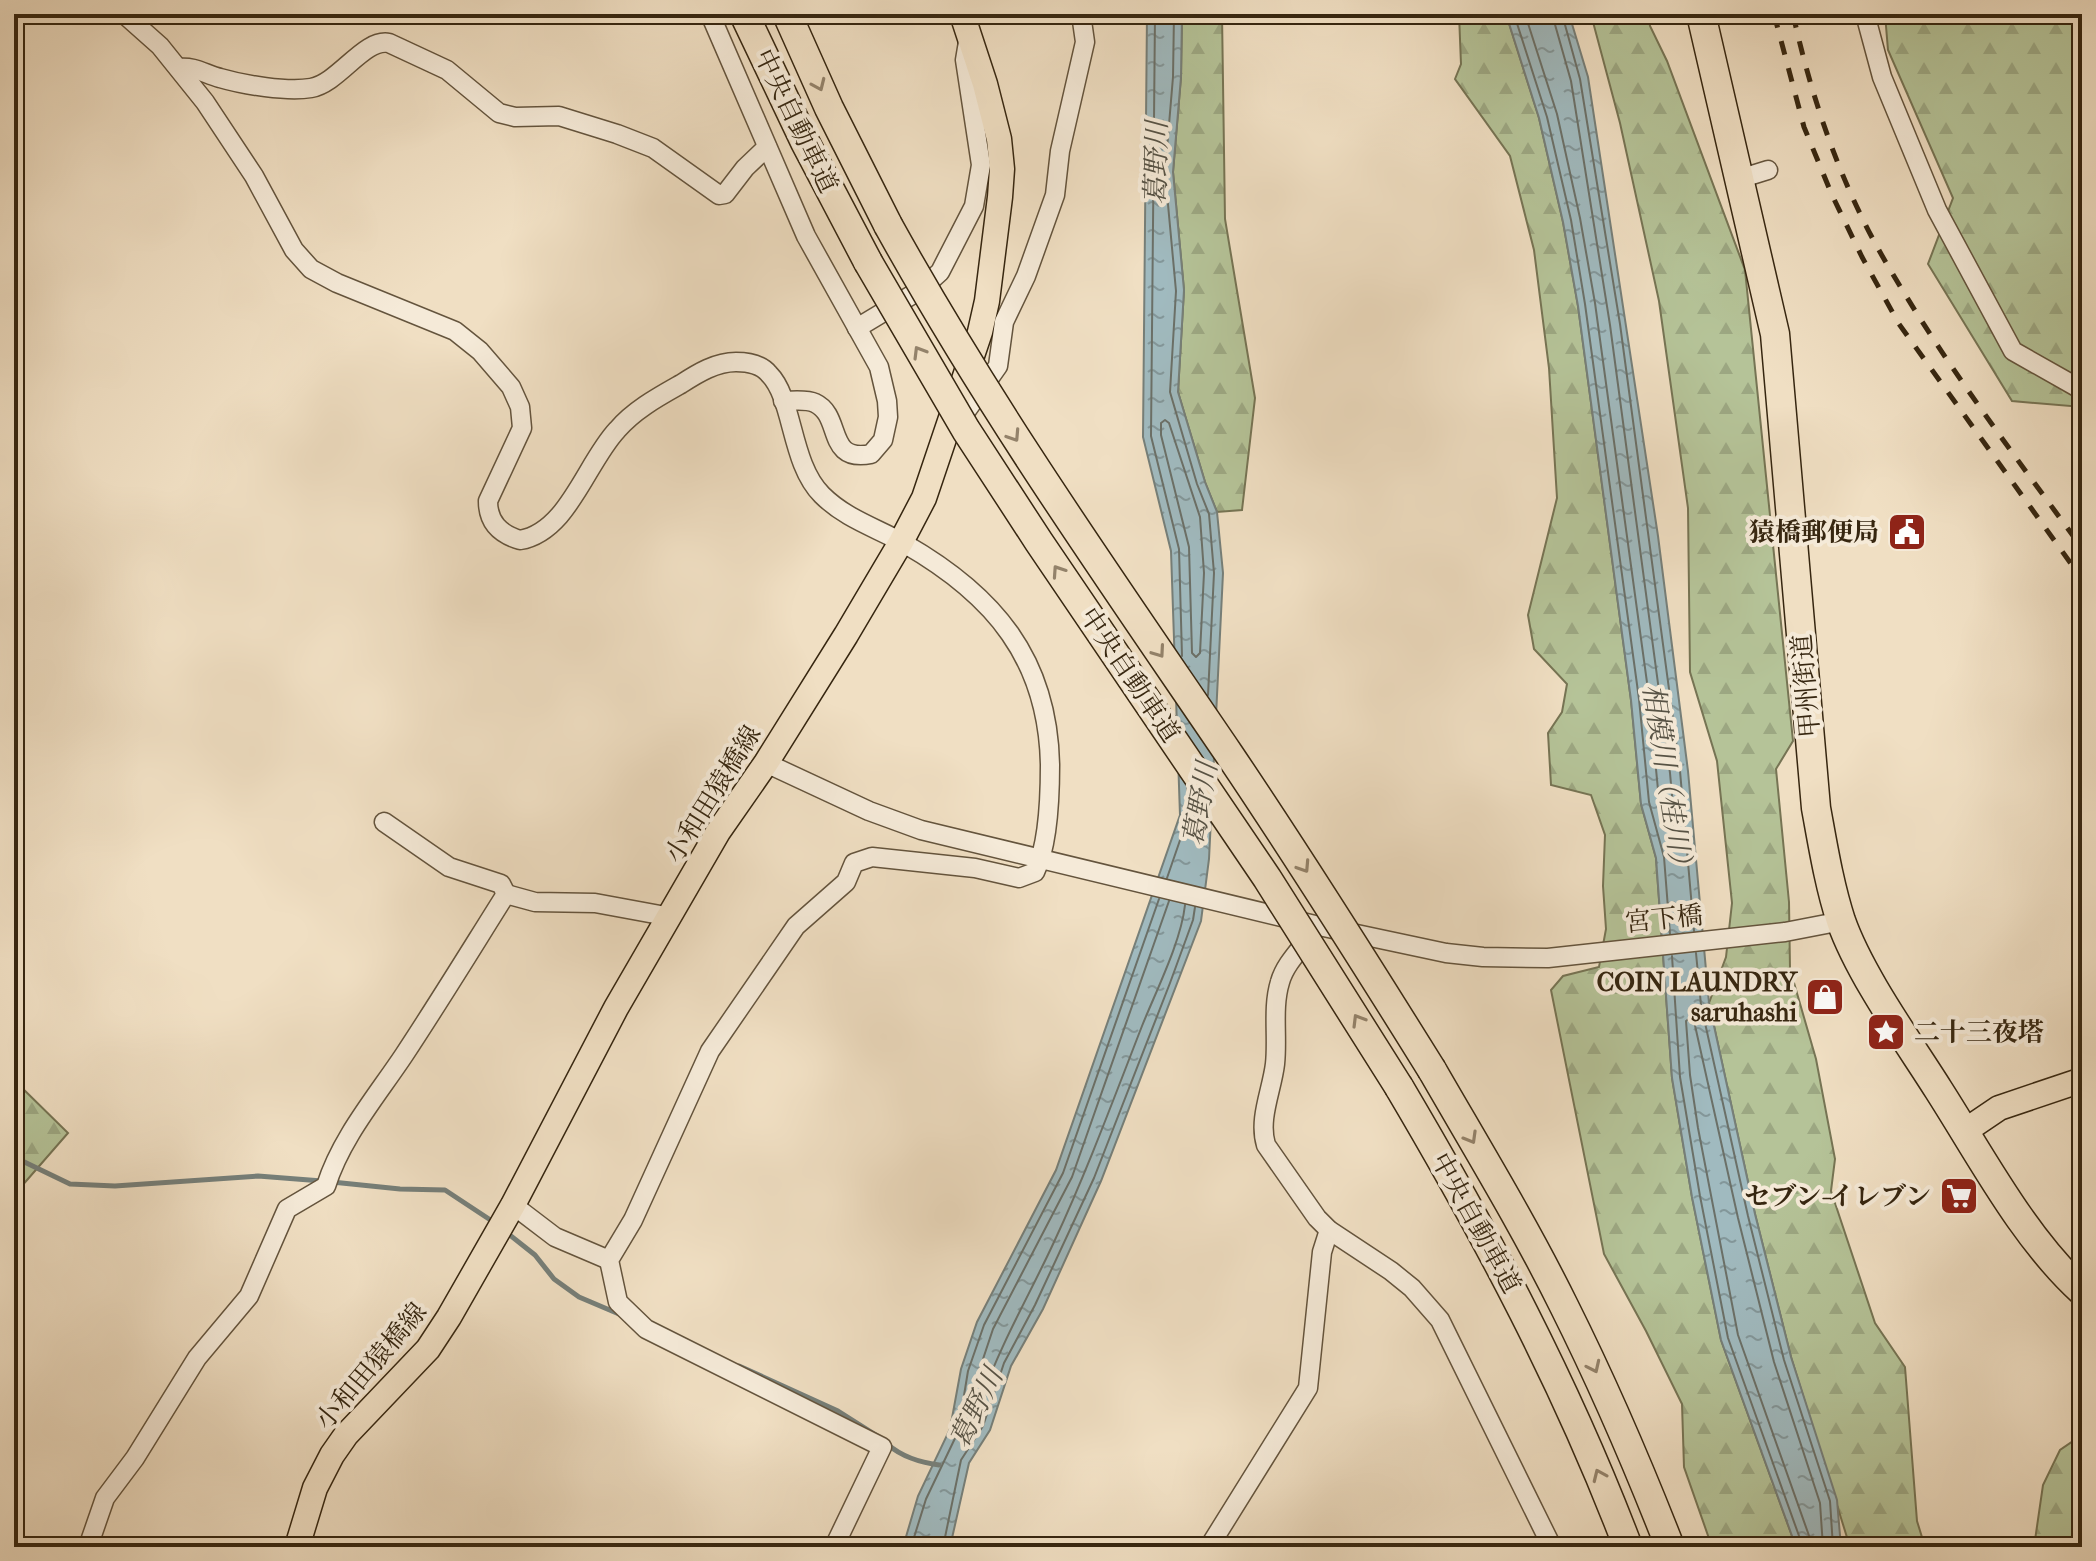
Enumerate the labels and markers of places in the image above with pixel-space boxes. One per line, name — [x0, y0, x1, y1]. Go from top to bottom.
public building icon: 猿橋郵便局 — [1886, 511, 1928, 553]
place label: 猿橋郵便局 — [1749, 517, 1879, 548]
place label: COIN LAUNDRY saruhashi — [1597, 967, 1798, 1028]
shop icon: COIN LAUNDRY saruhashi — [1804, 976, 1846, 1018]
place icon: 二十三夜塔 — [1865, 1011, 1907, 1053]
place label: 二十三夜塔 — [1914, 1017, 2044, 1048]
supermarket icon: セブン-イレブン — [1938, 1175, 1980, 1217]
place label: セブン-イレブン — [1744, 1181, 1931, 1212]

